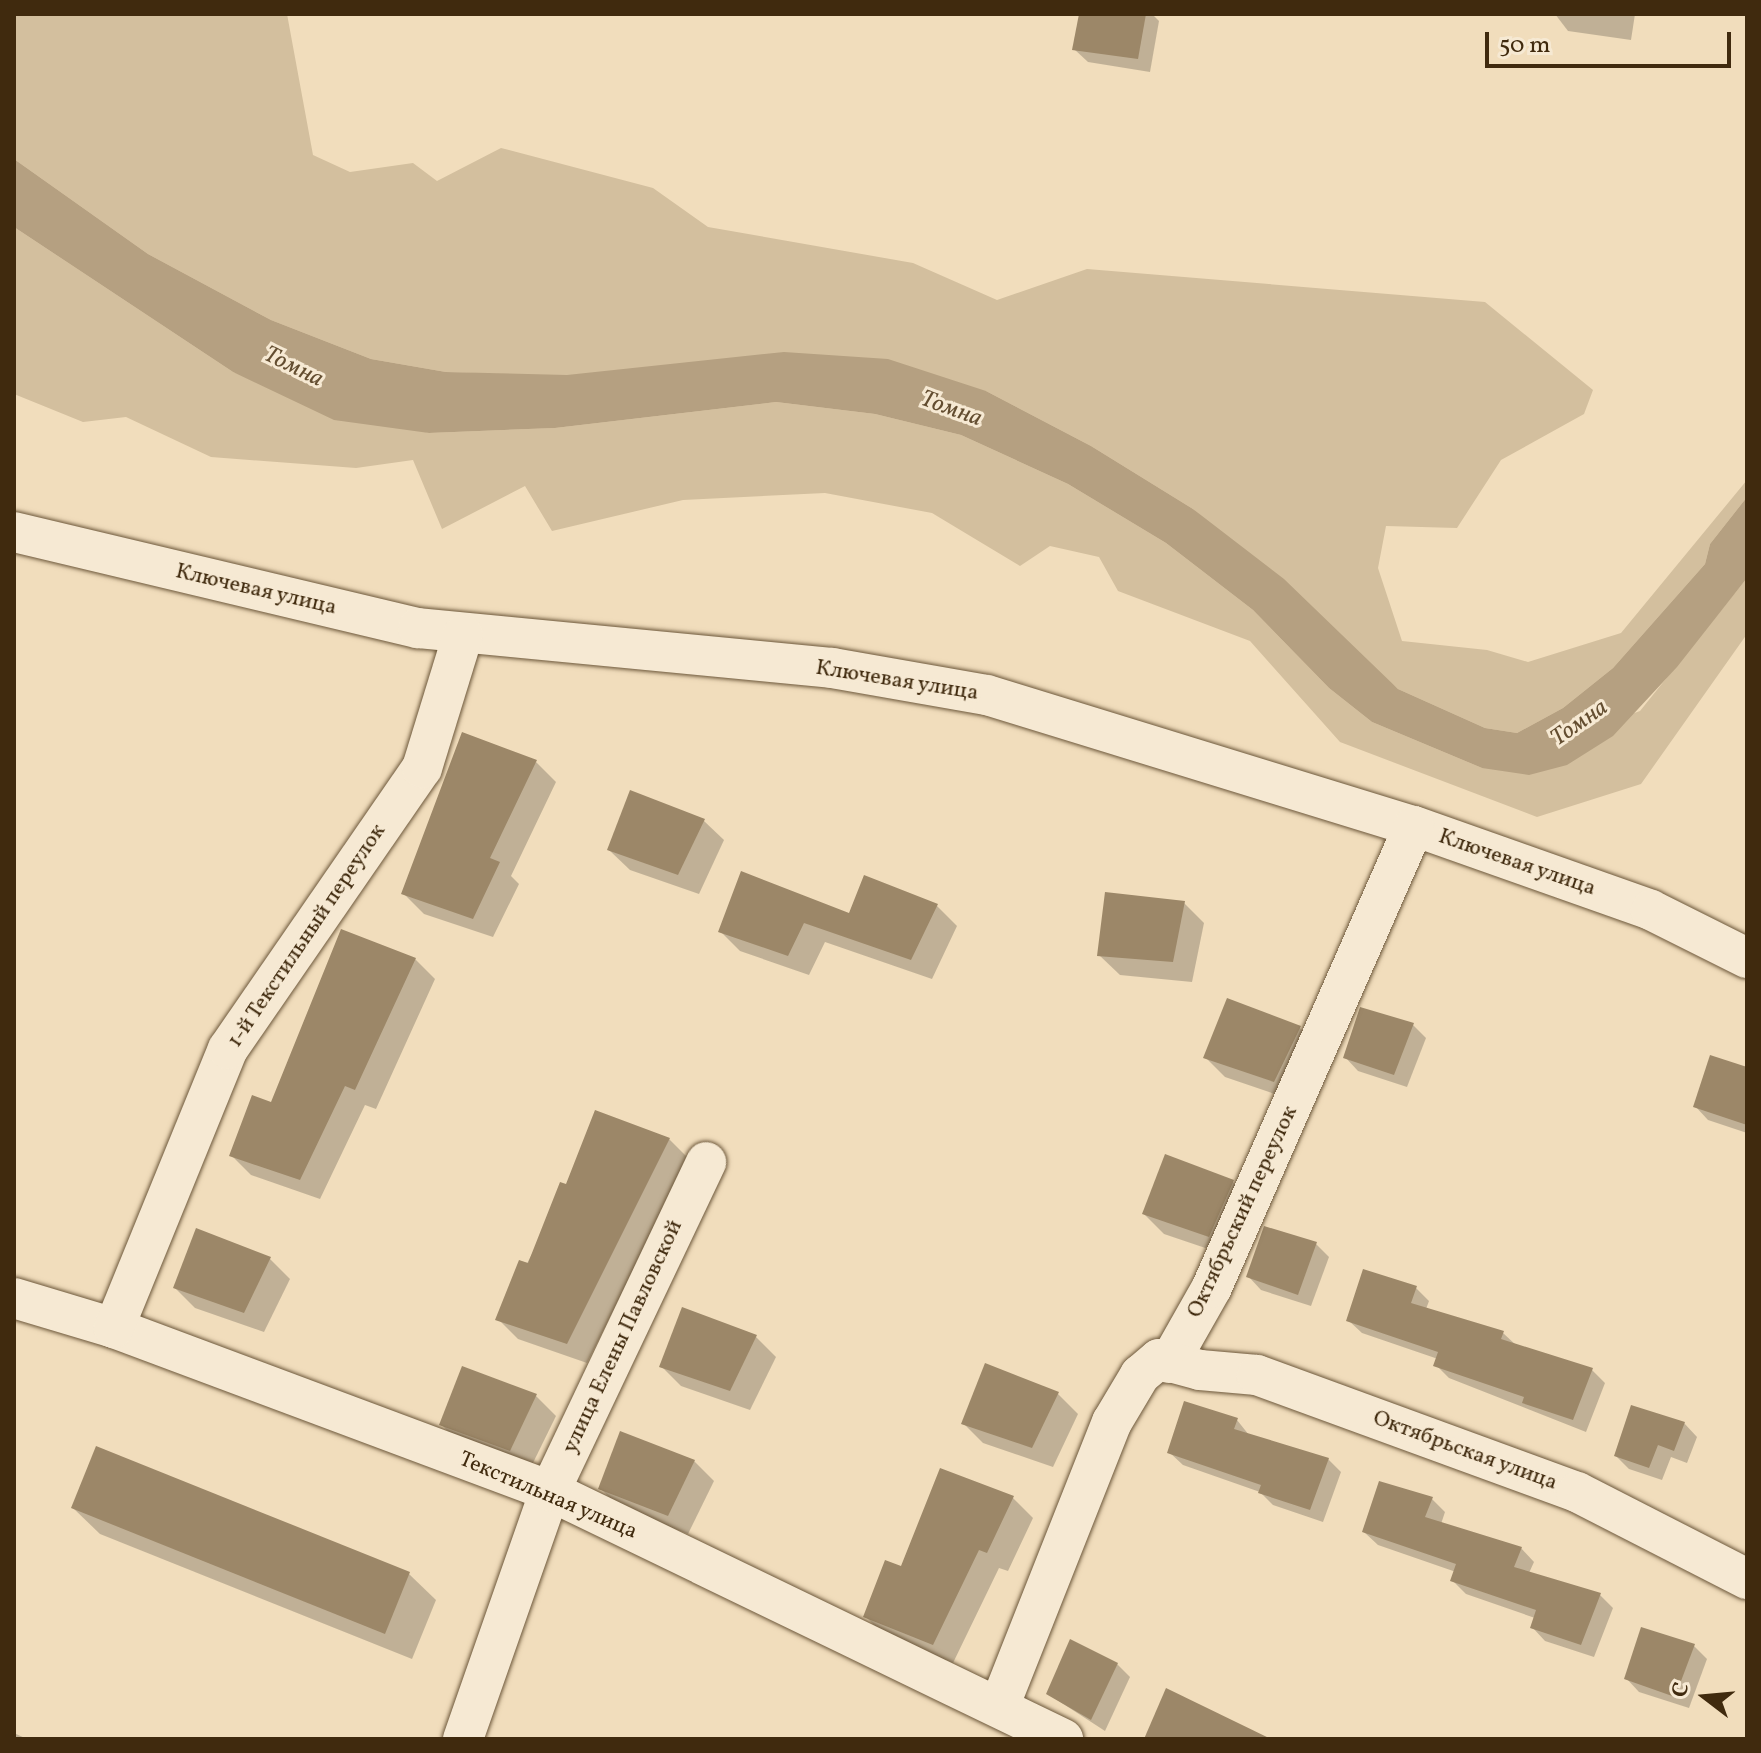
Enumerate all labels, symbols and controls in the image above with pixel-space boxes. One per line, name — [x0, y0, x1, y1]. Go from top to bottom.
scale bar — [1489, 16, 1735, 66]
text: 50 m — [1499, 29, 1551, 63]
water label: Томна — [258, 341, 328, 395]
water label: Томна — [916, 386, 986, 434]
street label: Ключевая улица — [173, 559, 339, 621]
street label: Ключевая улица — [813, 655, 981, 707]
water label: Томна — [1546, 694, 1614, 754]
street label: 1-й Текстильный переулок — [222, 819, 392, 1053]
street label: Ключевая улица — [1435, 824, 1599, 902]
street label: Октябрьский переулок — [1182, 1102, 1304, 1322]
street label: улица Елены Павловской — [557, 1216, 689, 1458]
street label: Октябрьская улица — [1369, 1405, 1561, 1497]
street label: Текстильная улица — [455, 1446, 641, 1546]
north arrow — [1665, 1657, 1745, 1737]
text: С — [1665, 1679, 1698, 1701]

